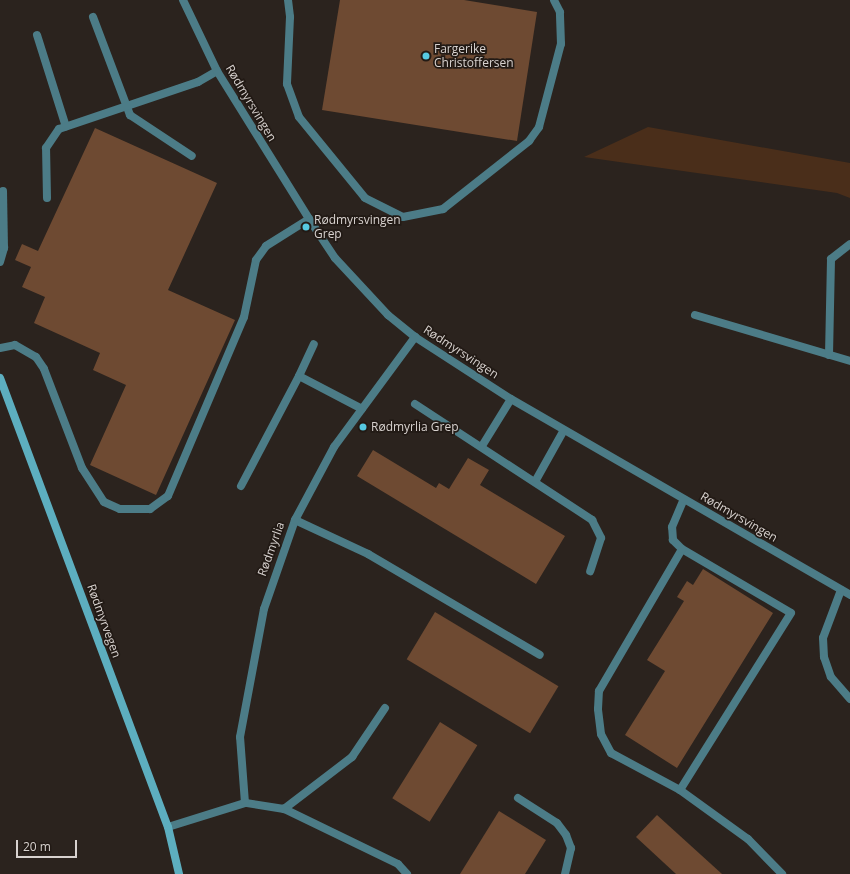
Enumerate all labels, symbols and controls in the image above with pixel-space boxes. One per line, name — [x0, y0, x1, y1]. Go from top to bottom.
place label: Fargerike Christoffersen — [434, 42, 514, 70]
marker: Fargerike Christoffersen — [421, 51, 431, 61]
street label: Rødmyrsvingen — [222, 62, 280, 144]
place label: Rødmyrsvingen Grep — [314, 213, 401, 241]
marker: Rødmyrsvingen Grep — [301, 222, 311, 232]
street label: Rødmyrsvingen — [421, 322, 501, 382]
place label: Rødmyrlia Grep — [371, 420, 459, 434]
marker: Rødmyrlia Grep — [358, 422, 368, 432]
street label: Rødmyrsvingen — [698, 489, 780, 545]
street label: Rødmyrlia — [255, 520, 287, 578]
street label: Rødmyrvegen — [84, 582, 124, 660]
scale bar — [18, 832, 79, 858]
text: 20 m — [23, 838, 51, 855]

